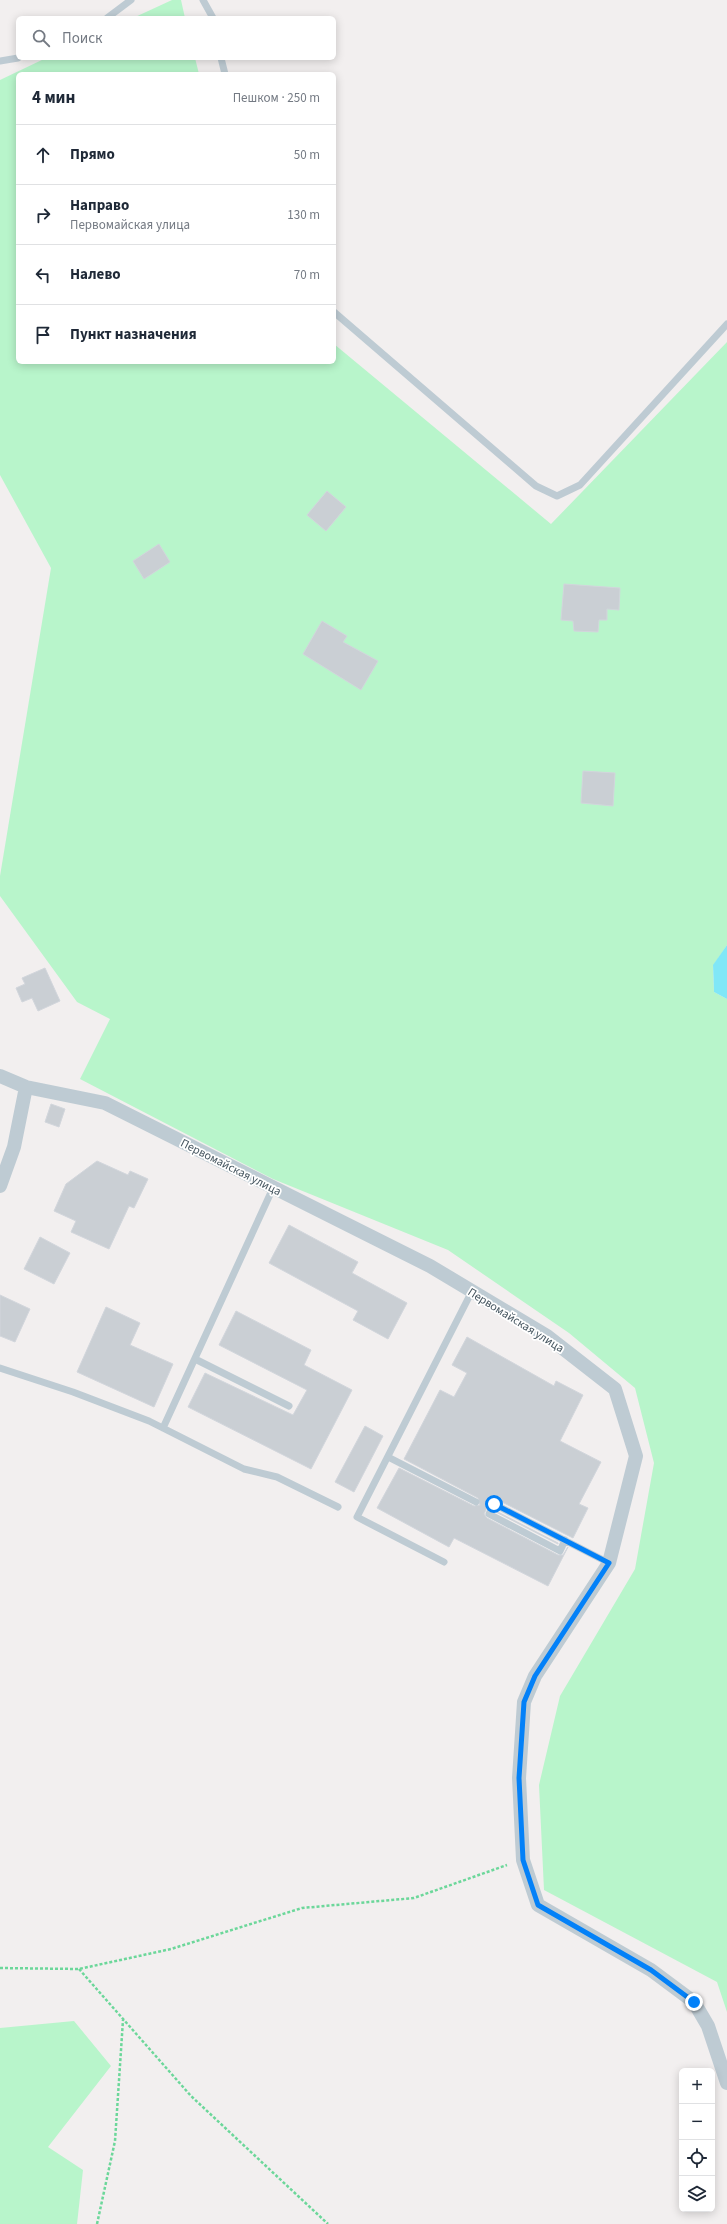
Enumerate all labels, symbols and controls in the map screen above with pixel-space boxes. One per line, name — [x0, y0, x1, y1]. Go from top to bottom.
search box — [16, 16, 336, 60]
icon: search — [30, 27, 52, 49]
text: Поиск — [62, 28, 103, 49]
text: 4 мин — [32, 86, 75, 110]
text: Пешком · 250 m — [233, 89, 320, 107]
icon: ahead — [32, 144, 54, 166]
text: Прямо — [70, 144, 115, 165]
text: 50 m — [294, 146, 320, 164]
text: Направо — [70, 195, 129, 216]
icon: right — [32, 204, 54, 226]
text: 130 m — [287, 206, 320, 224]
text: Первомайская улица — [70, 216, 190, 234]
icon: left — [32, 264, 54, 286]
text: Налево — [70, 264, 121, 285]
text: 70 m — [294, 266, 320, 284]
icon: arrive — [32, 324, 54, 346]
text: Пункт назначения — [70, 324, 197, 345]
street label: Первомайская улица — [178, 1135, 284, 1200]
street label: Первомайская улица — [464, 1284, 567, 1357]
route start — [485, 1495, 503, 1513]
route end — [685, 1993, 703, 2011]
map controls — [679, 2068, 715, 2212]
button: + — [679, 2068, 715, 2104]
button: − — [679, 2104, 715, 2140]
button: locate — [679, 2140, 715, 2176]
button: layers — [679, 2176, 715, 2212]

